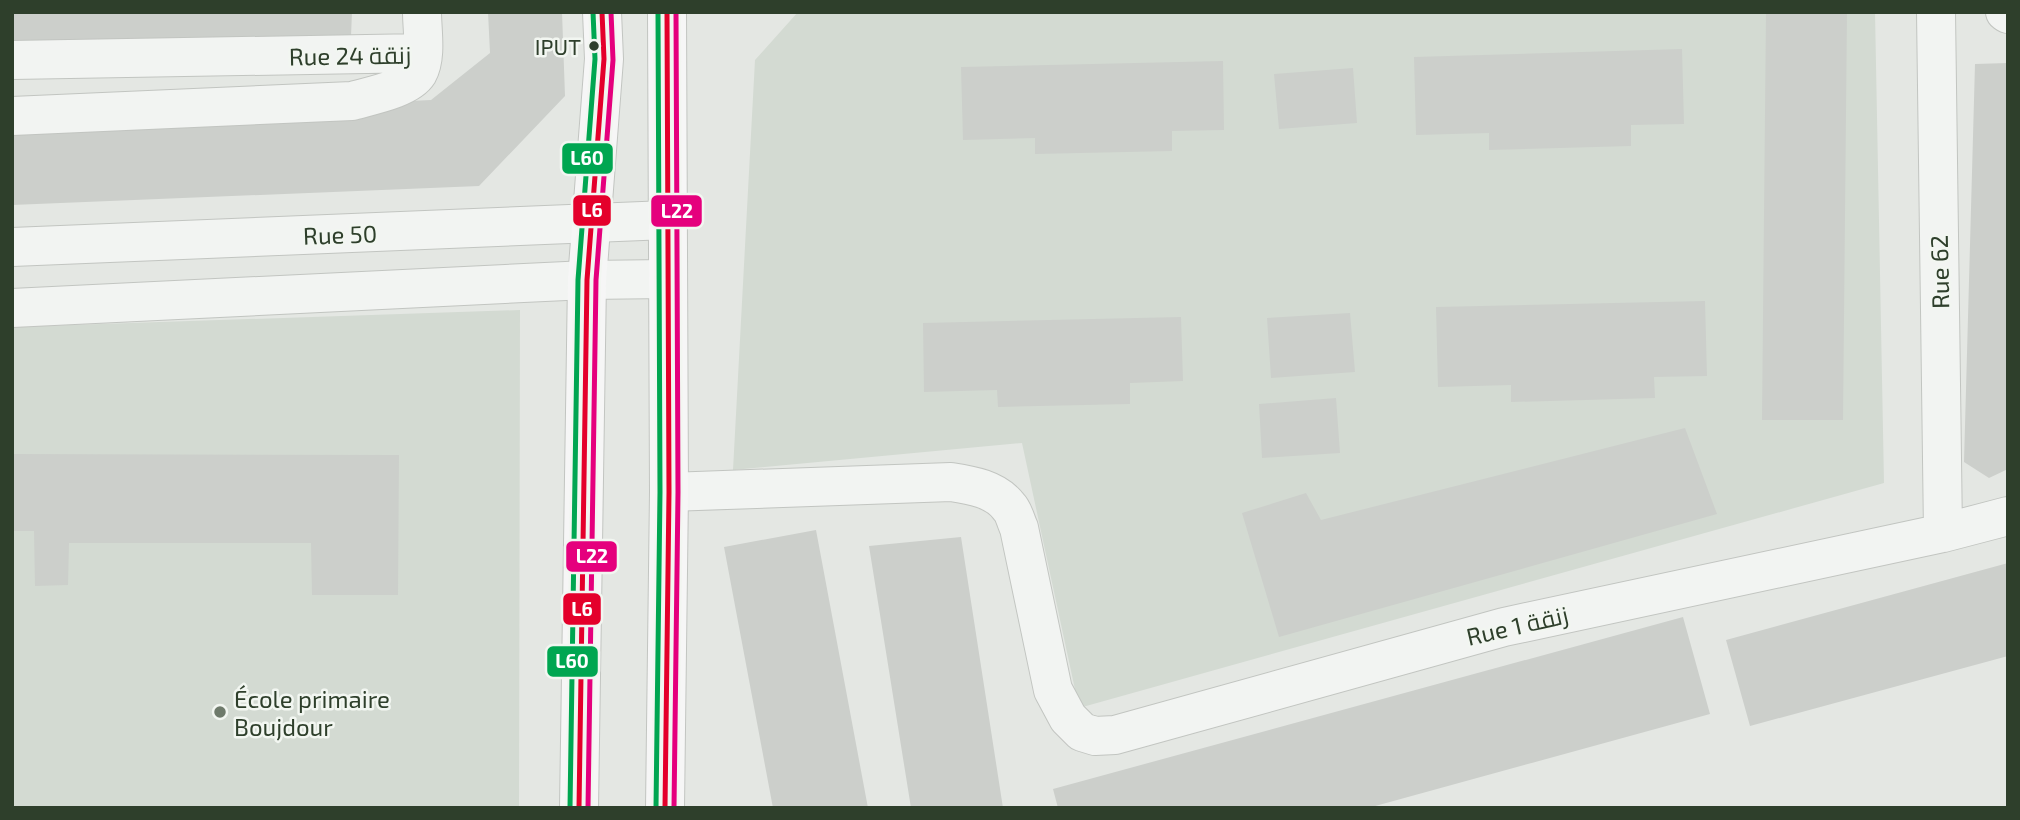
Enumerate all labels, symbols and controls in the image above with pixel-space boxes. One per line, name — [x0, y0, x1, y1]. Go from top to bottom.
place label: IPUT — [535, 33, 581, 59]
street label: Rue 24 زنقة — [289, 39, 411, 71]
marker: IPUT — [587, 39, 601, 53]
line badge: L60 — [561, 142, 614, 175]
text: L60 — [570, 146, 604, 169]
line badge: L6 — [572, 194, 612, 227]
line badge: L22 — [650, 194, 703, 228]
text: L6 — [581, 198, 603, 221]
text: L22 — [661, 199, 693, 222]
street label: Rue 50 — [302, 218, 378, 250]
street label: Rue 62 — [1924, 235, 1954, 309]
line badge: L22 — [565, 540, 618, 573]
text: L22 — [576, 544, 608, 567]
line badge: L6 — [562, 592, 602, 626]
text: L6 — [571, 597, 593, 620]
street label: Rue 1 زنقة — [1463, 599, 1571, 651]
line badge: L60 — [546, 645, 599, 678]
text: L60 — [555, 649, 589, 672]
place label: École primaire Boujdour — [234, 684, 390, 741]
marker: École primaire Boujdour — [212, 704, 228, 720]

